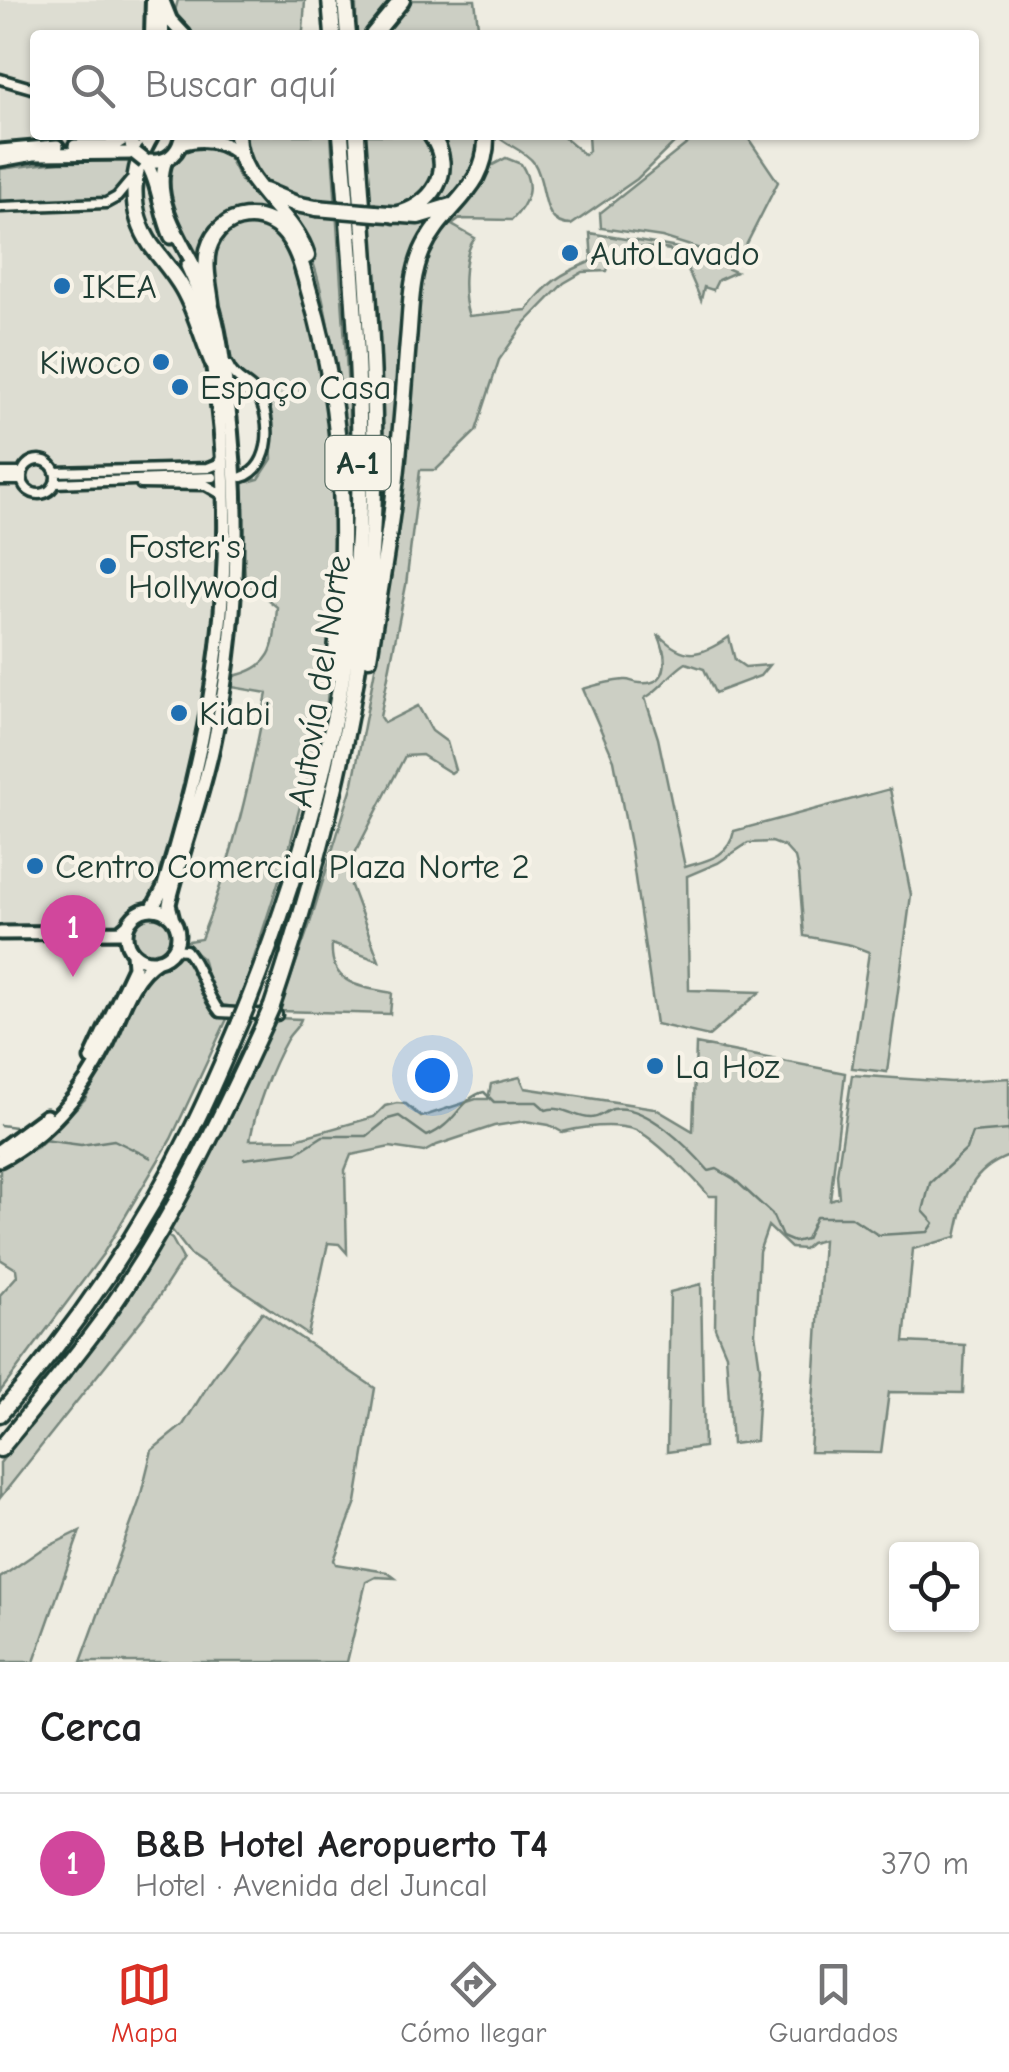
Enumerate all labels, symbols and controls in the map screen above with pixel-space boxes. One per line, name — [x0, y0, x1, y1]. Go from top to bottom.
search box — [30, 30, 979, 140]
icon: search — [65, 58, 120, 113]
text: Buscar aquí — [145, 63, 337, 107]
place label: AutoLavado — [590, 233, 760, 274]
marker: AutoLavado — [559, 242, 581, 264]
place label: IKEA — [82, 266, 157, 307]
marker: IKEA — [51, 275, 73, 297]
place label: Kiwoco — [39, 342, 141, 383]
marker: Kiwoco — [150, 351, 172, 373]
place label: Espaço Casa — [200, 367, 391, 408]
marker: Espaço Casa — [169, 376, 191, 398]
road number: A-1 — [326, 436, 390, 490]
place label: Foster's Hollywood — [128, 526, 279, 607]
street label: Autovía del Norte — [279, 552, 360, 810]
marker: Foster's Hollywood — [97, 555, 119, 577]
place label: Kiabi — [199, 693, 271, 734]
marker: Kiabi — [168, 702, 190, 724]
place label: Centro Comercial Plaza Norte 2 — [55, 846, 530, 887]
marker: Centro Comercial Plaza Norte 2 — [24, 855, 46, 877]
pin: 1 — [40, 894, 106, 977]
place label: La Hoz — [675, 1046, 780, 1087]
your location — [407, 1050, 458, 1101]
marker: La Hoz — [644, 1055, 666, 1077]
map controls — [889, 1542, 979, 1632]
button: locate — [889, 1542, 979, 1632]
text: Cerca — [40, 1703, 143, 1752]
text: B&B Hotel Aeropuerto T4 — [135, 1823, 548, 1867]
text: 1 — [66, 1845, 79, 1882]
text: 370 m — [881, 1845, 969, 1882]
text: Hotel · Avenida del Juncal — [135, 1867, 488, 1904]
tab: Mapa — [111, 1957, 178, 2049]
tab: Cómo llegar — [400, 1957, 546, 2049]
tab: Guardados — [768, 1957, 898, 2049]

